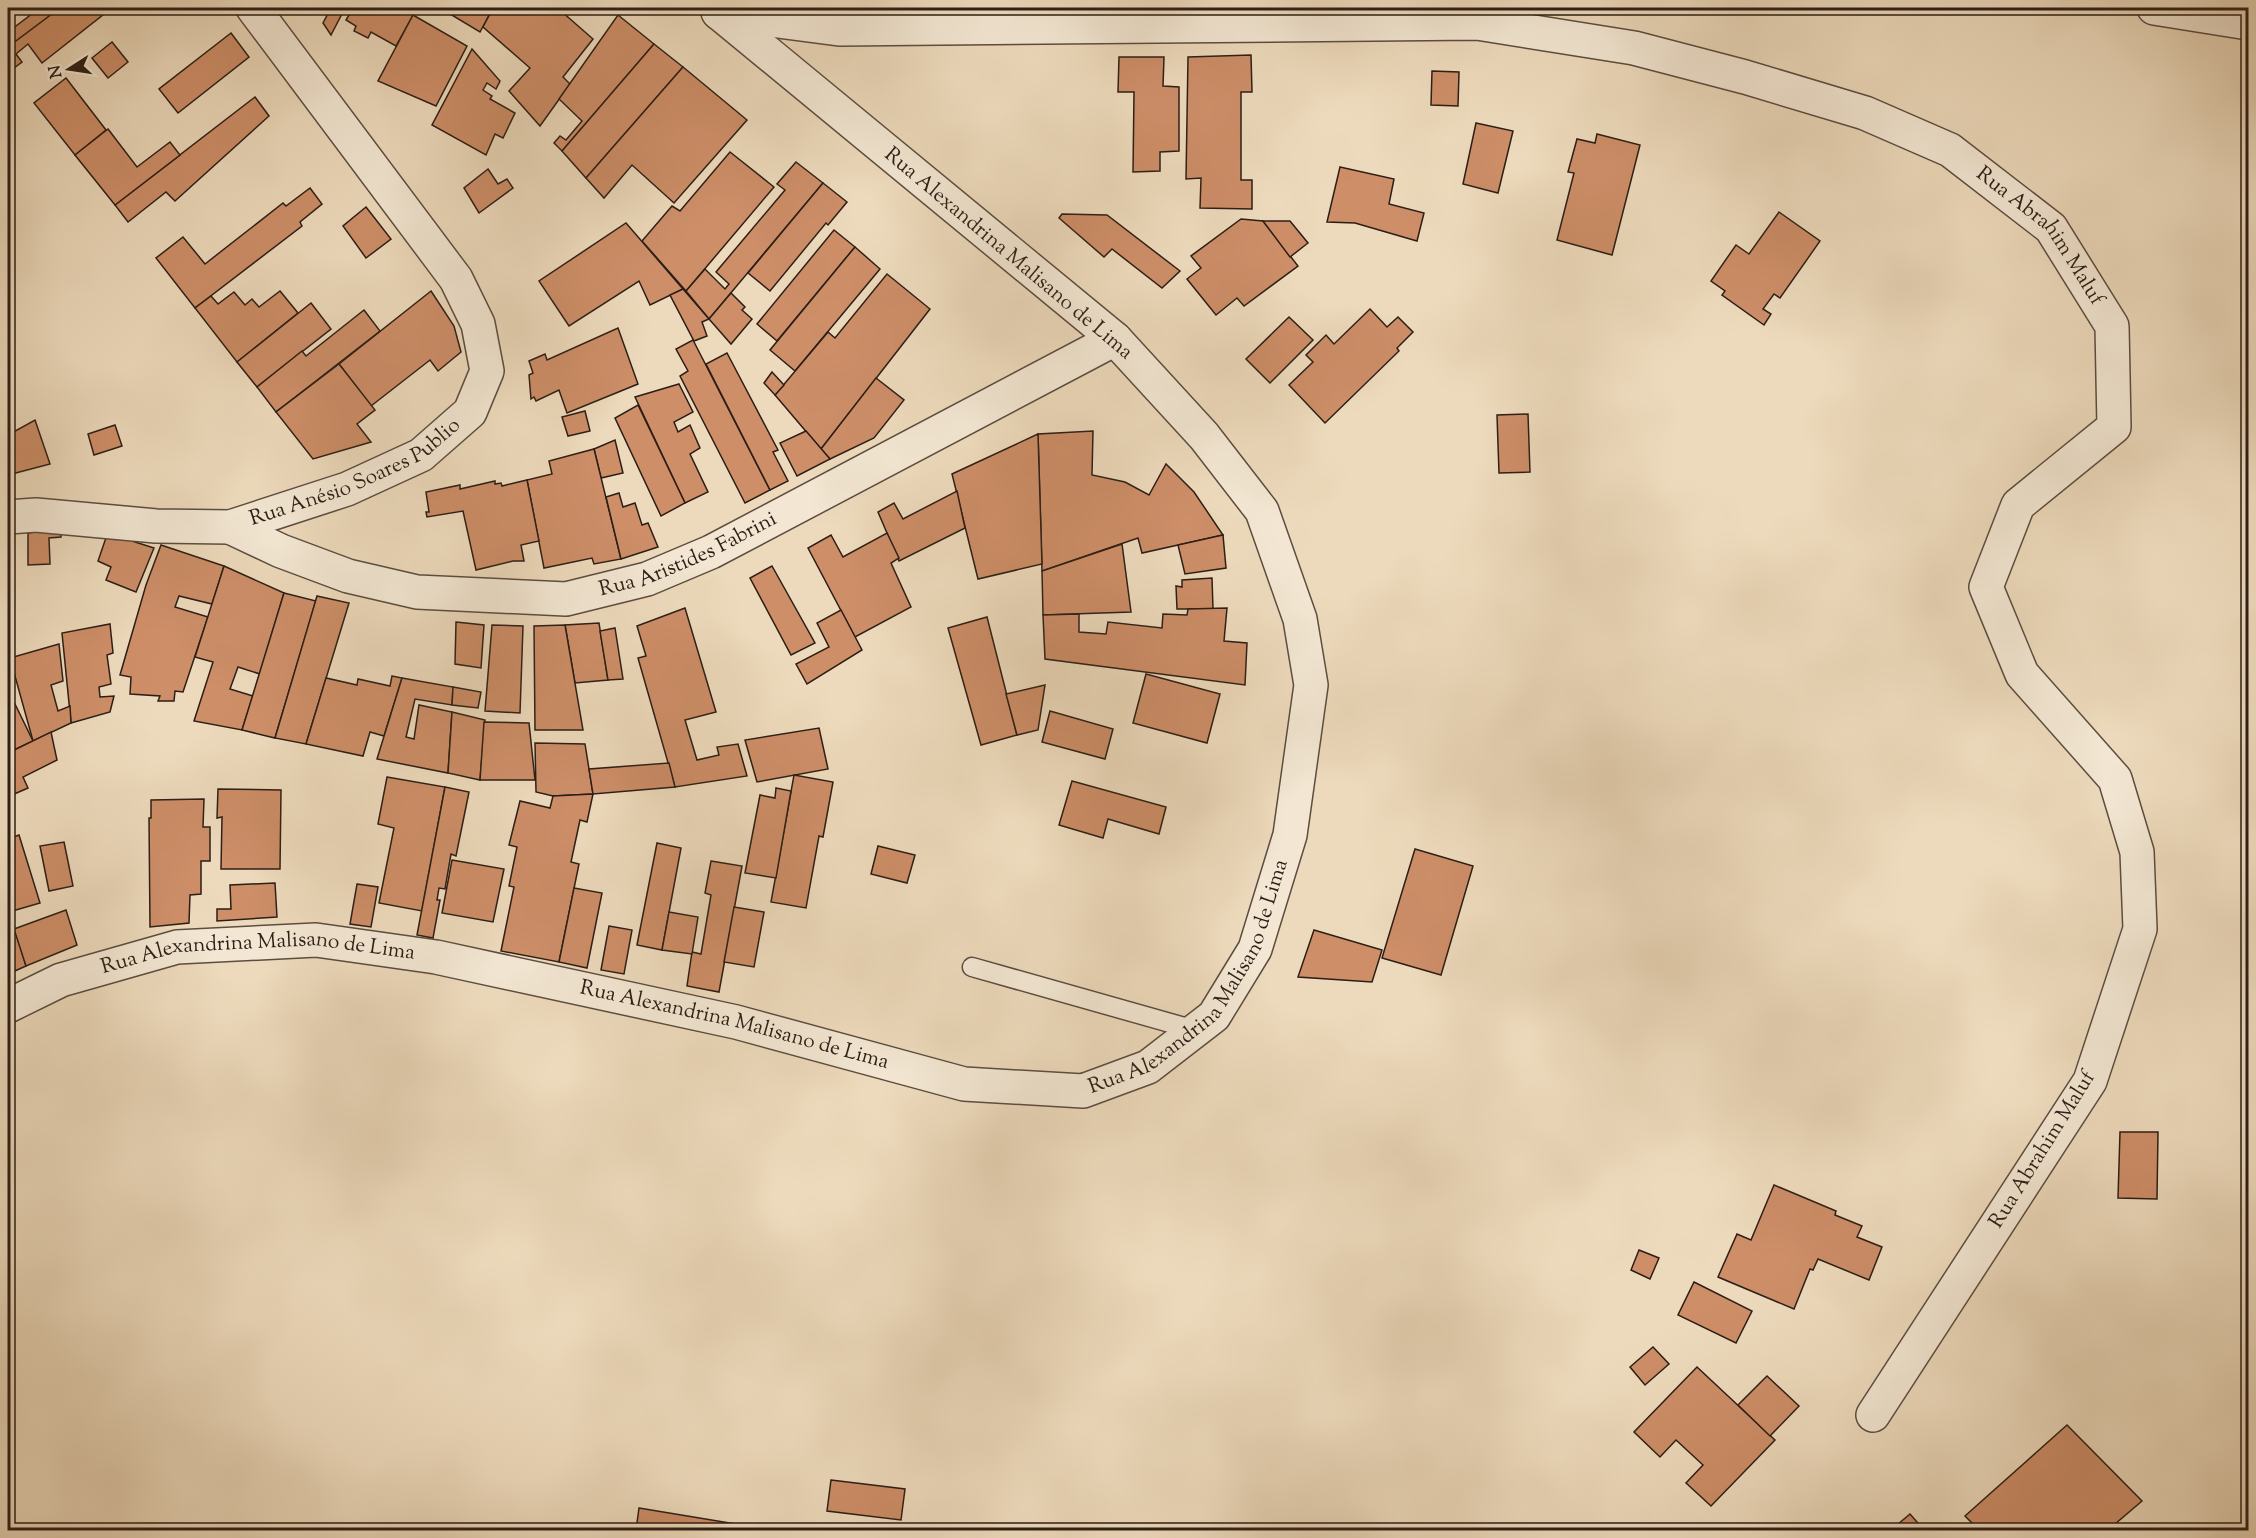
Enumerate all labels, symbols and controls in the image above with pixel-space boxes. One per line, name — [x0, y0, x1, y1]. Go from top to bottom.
north arrow — [39, 39, 99, 99]
text: N — [44, 63, 69, 80]
street label: Rua Alexandrina Malisano de Lima — [877, 141, 1139, 368]
street label: Rua Abrahim Maluf — [1969, 160, 2112, 313]
street label: Rua Anésio Soares Publio — [246, 411, 468, 535]
street label: Rua Aristides Fabrini — [596, 505, 783, 605]
street label: Rua Alexandrina Malisano de Lima — [1084, 856, 1297, 1103]
street label: Rua Alexandrina Malisano de Lima — [98, 925, 417, 983]
street label: Rua Alexandrina Malisano de Lima — [577, 974, 892, 1078]
street label: Rua Abrahim Maluf — [1982, 1064, 2105, 1235]

